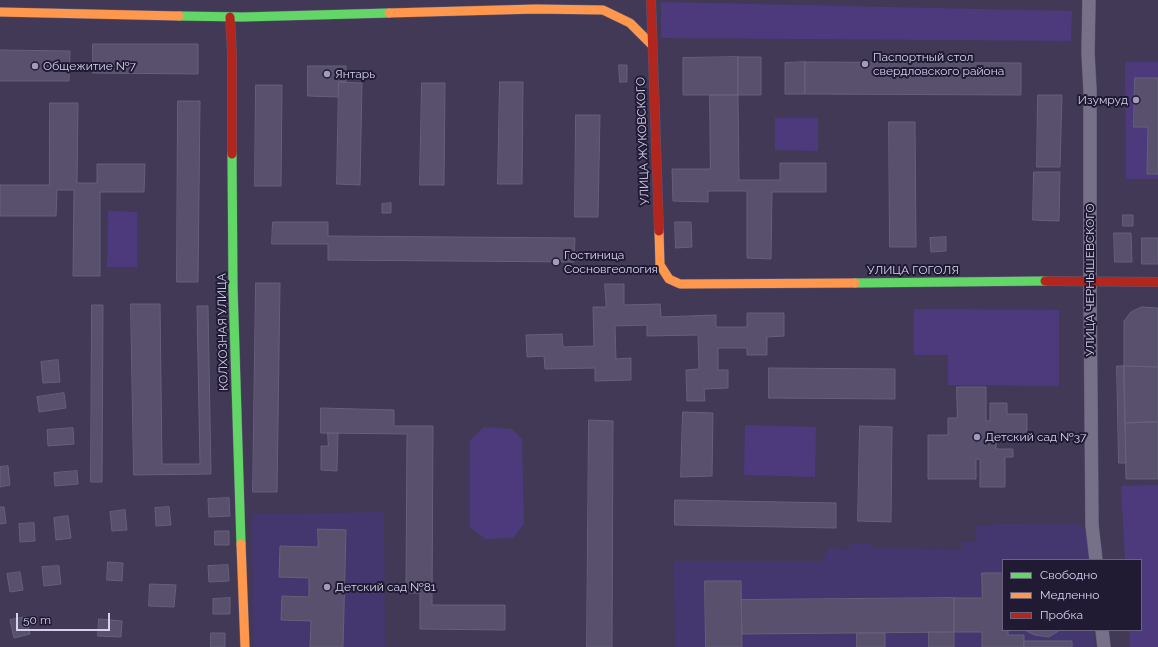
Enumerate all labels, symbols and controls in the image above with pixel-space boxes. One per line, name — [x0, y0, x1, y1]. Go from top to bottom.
place label: Паспортный стол свердловского района — [873, 50, 1004, 78]
place label: Общежитие №7 — [43, 59, 136, 73]
marker: Паспортный стол свердловского района — [860, 59, 870, 69]
marker: Общежитие №7 — [30, 61, 40, 71]
place label: Янтарь — [335, 67, 375, 81]
marker: Янтарь — [322, 69, 332, 79]
street label: УЛИЦА ЖУКОВСКОГО — [634, 77, 652, 205]
place label: Изумруд — [1078, 93, 1128, 107]
marker: Изумруд — [1131, 95, 1141, 105]
street label: УЛИЦА ЧЕРНЫШЕВСКОГО — [1083, 203, 1097, 357]
place label: Гостиница Сосновгеология — [564, 248, 658, 276]
marker: Гостиница Сосновгеология — [551, 257, 561, 267]
street label: УЛИЦА ГОГОЛЯ — [867, 263, 959, 277]
street label: КОЛХОЗНАЯ УЛИЦА — [215, 273, 231, 391]
place label: Детский сад №37 — [985, 430, 1086, 444]
marker: Детский сад №37 — [972, 432, 982, 442]
legend — [1002, 559, 1142, 631]
text: Свободно — [1040, 568, 1097, 582]
place label: Детский сад №81 — [335, 580, 436, 594]
marker: Детский сад №81 — [322, 582, 332, 592]
text: Медленно — [1040, 588, 1099, 602]
scale bar — [18, 605, 112, 631]
text: Пробка — [1040, 608, 1083, 622]
text: 50 m — [23, 613, 51, 627]

